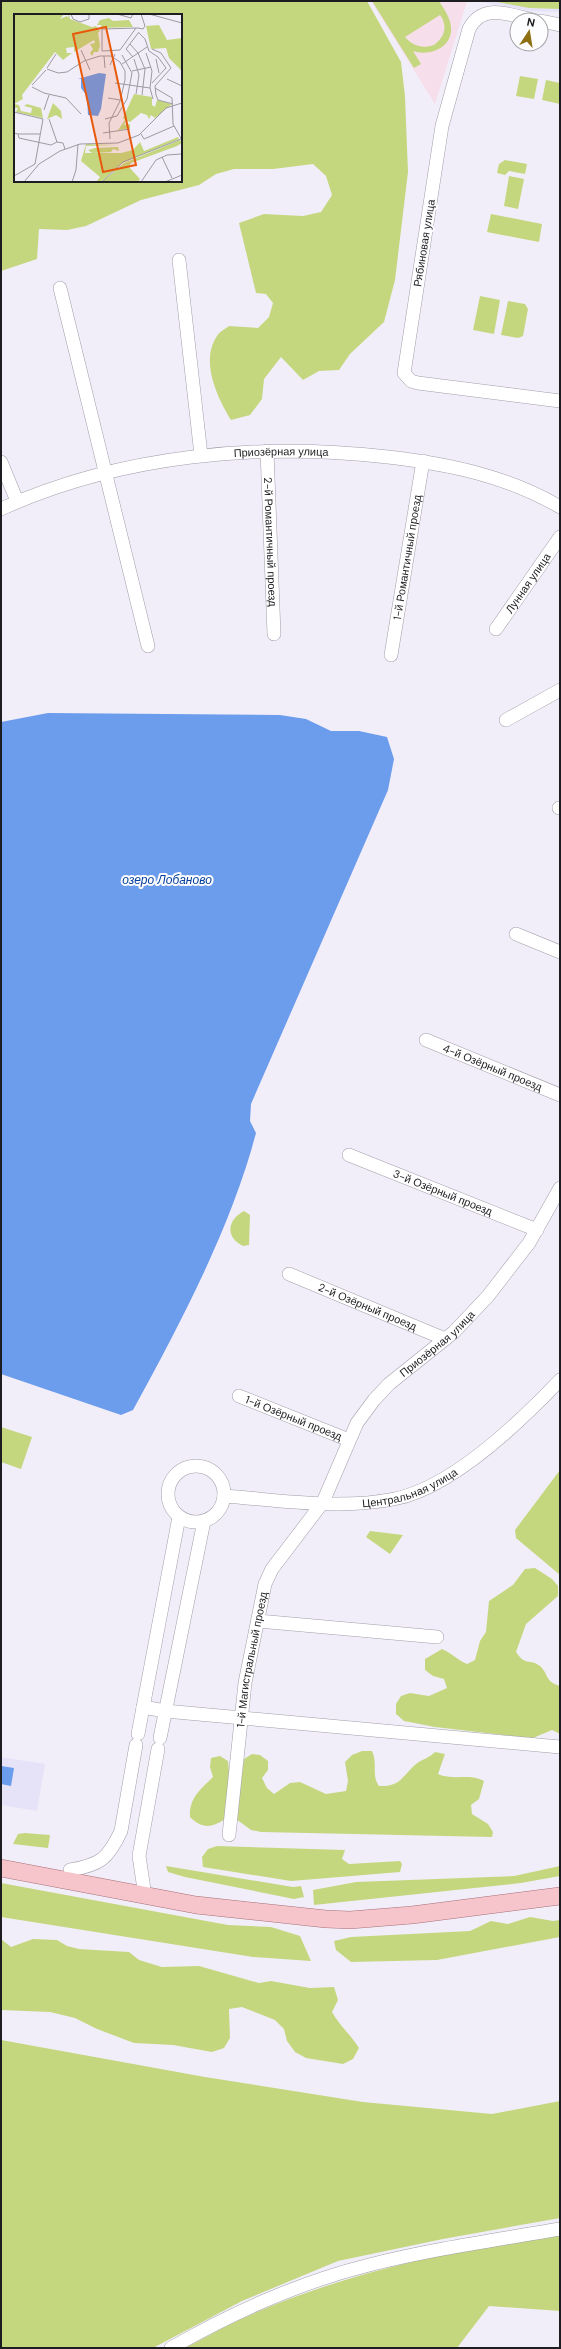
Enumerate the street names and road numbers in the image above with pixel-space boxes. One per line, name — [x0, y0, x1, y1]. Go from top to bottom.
street label: Рябиновая улица — [410, 197, 438, 288]
street label: Приозёрная улица — [233, 444, 330, 460]
street label: 2-й Романтичный проезд — [261, 477, 280, 607]
street label: 1-й Романтичный проезд — [390, 493, 424, 621]
street label: Лунная улица — [502, 549, 554, 616]
street label: 4-й Озёрный проезд — [441, 1041, 545, 1094]
street label: 3-й Озёрный проезд — [391, 1166, 495, 1219]
street label: 2-й Озёрный проезд — [316, 1280, 419, 1334]
street label: Приозёрная улица — [397, 1307, 478, 1380]
street label: 1-й Озёрный проезд — [243, 1392, 345, 1444]
street label: Центральная улица — [362, 1464, 461, 1510]
street label: 1-й Магистральный проезд — [233, 1590, 270, 1728]

